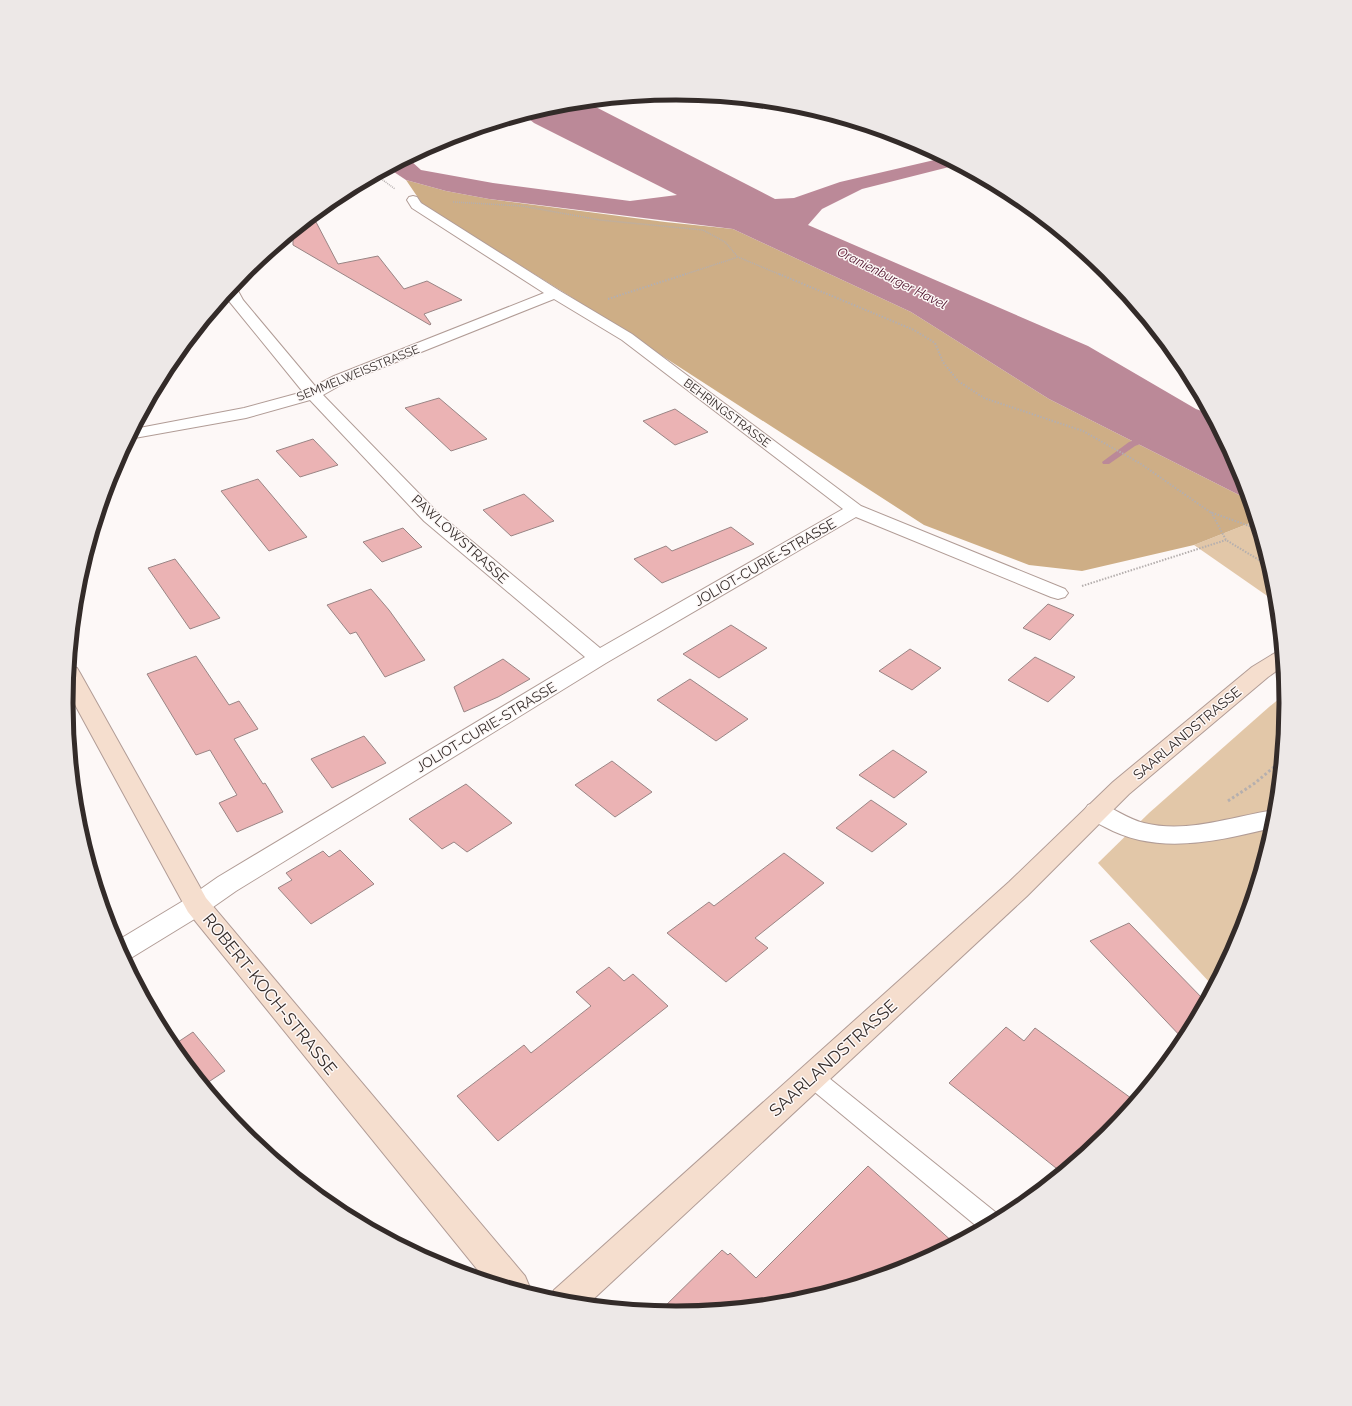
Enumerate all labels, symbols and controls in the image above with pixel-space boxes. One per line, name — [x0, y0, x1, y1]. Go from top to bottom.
water label: Oranienburger Havel — [835, 244, 950, 312]
street label: SEMMELWEISSTRASSE — [295, 342, 421, 404]
street label: BEHRINGSTRASSE — [681, 376, 773, 450]
street label: PAWLOWSTRASSE — [408, 491, 512, 587]
street label: JOLIOT-CURIE-STRASSE — [691, 515, 839, 609]
street label: JOLIOT-CURIE-STRASSE — [413, 679, 559, 775]
street label: SAARLANDSTRASSE — [1130, 683, 1244, 783]
street label: ROBERT-KOCH-STRASSE — [199, 909, 341, 1079]
street label: SAARLANDSTRASSE — [765, 995, 901, 1121]

